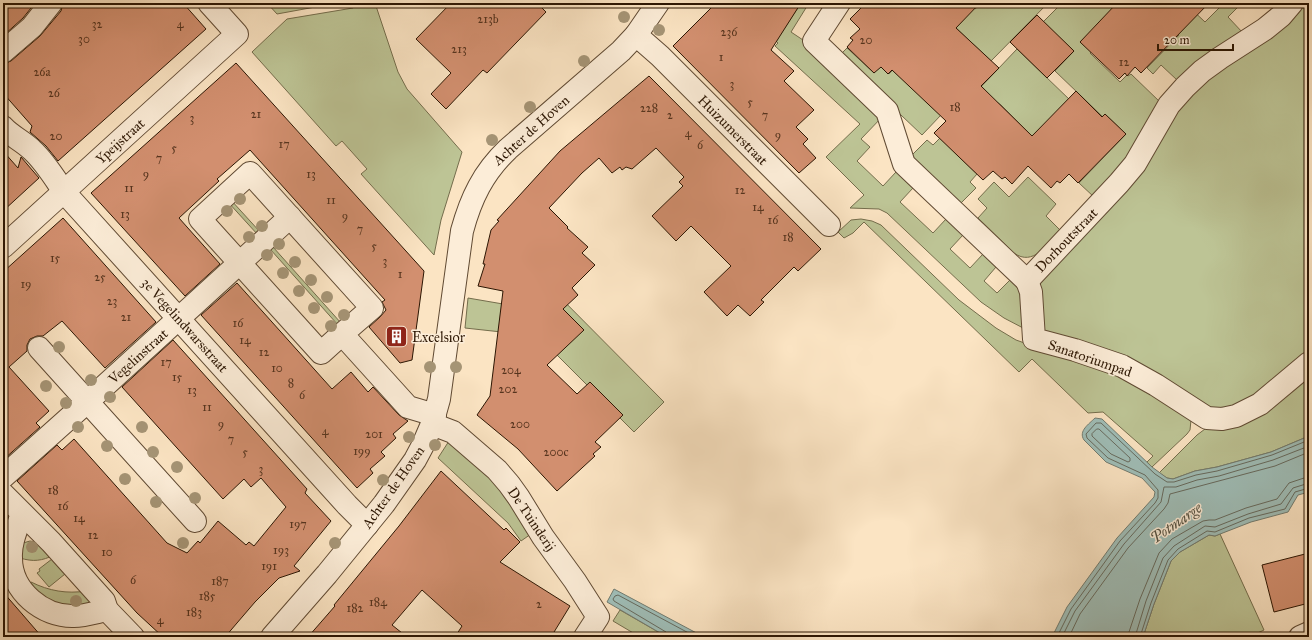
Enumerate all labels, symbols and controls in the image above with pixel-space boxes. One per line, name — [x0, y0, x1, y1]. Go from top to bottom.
house number: 213b — [477, 12, 499, 26]
house number: 32 — [92, 17, 102, 31]
house number: 4 — [177, 17, 184, 31]
house number: 236 — [721, 25, 738, 39]
scale bar — [1158, 26, 1233, 52]
house number: 30 — [78, 32, 90, 46]
house number: 20 — [860, 33, 872, 47]
text: 20 m — [1164, 33, 1190, 47]
house number: 213 — [451, 42, 467, 56]
house number: 1 — [719, 50, 724, 64]
house number: 12 — [1119, 55, 1129, 69]
house number: 26a — [33, 65, 52, 79]
house number: 3 — [730, 77, 735, 91]
house number: 26 — [48, 86, 61, 100]
street label: Achter de Hoven — [489, 91, 573, 170]
street label: Huizumerstraat — [694, 92, 771, 169]
house number: 5 — [747, 95, 753, 109]
house number: 18 — [949, 100, 961, 114]
house number: 228 — [640, 101, 658, 115]
house number: 21 — [251, 107, 262, 121]
house number: 2 — [667, 108, 673, 122]
house number: 7 — [762, 108, 768, 122]
house number: 3 — [190, 111, 195, 125]
street label: Ypeijstraat — [92, 115, 148, 168]
house number: 4 — [685, 126, 692, 140]
house number: 9 — [775, 128, 781, 142]
house number: 20 — [50, 129, 62, 143]
house number: 17 — [278, 137, 290, 151]
house number: 6 — [697, 138, 704, 152]
house number: 5 — [171, 141, 177, 155]
house number: 7 — [156, 151, 162, 165]
house number: 9 — [143, 167, 149, 181]
house number: 13 — [306, 167, 316, 181]
house number: 11 — [124, 181, 134, 195]
house number: 12 — [735, 183, 745, 197]
house number: 11 — [326, 193, 336, 207]
house number: 14 — [752, 200, 764, 214]
street label: Dorhoutstraat — [1032, 205, 1101, 276]
house number: 13 — [120, 207, 130, 221]
house number: 9 — [342, 209, 348, 223]
house number: 16 — [768, 213, 779, 227]
house number: 7 — [357, 222, 363, 236]
house number: 18 — [782, 230, 794, 244]
house number: 5 — [371, 239, 377, 253]
house number: 15 — [50, 251, 61, 265]
house number: 3 — [383, 254, 388, 268]
house number: 1 — [398, 267, 403, 281]
house number: 25 — [94, 270, 106, 284]
street label: 3e Vegelindwarsstraat — [138, 275, 231, 376]
house number: 19 — [20, 277, 32, 291]
house number: 23 — [107, 294, 118, 308]
house number: 21 — [121, 310, 132, 324]
house number: 16 — [233, 316, 244, 330]
building icon: Excelsior — [383, 324, 409, 350]
street label: Vegelinstraat — [104, 325, 172, 388]
place label: Excelsior — [412, 329, 466, 346]
house number: 14 — [239, 333, 251, 347]
street label: Sanatoriumpad — [1046, 336, 1134, 381]
house number: 12 — [259, 345, 269, 359]
house number: 17 — [160, 355, 172, 369]
house number: 10 — [271, 361, 283, 375]
house number: 204 — [501, 363, 521, 377]
house number: 15 — [172, 370, 183, 384]
house number: 8 — [288, 376, 294, 390]
house number: 202 — [499, 382, 517, 396]
house number: 13 — [187, 383, 197, 397]
house number: 6 — [299, 388, 306, 402]
house number: 11 — [202, 400, 212, 414]
house number: 9 — [218, 417, 224, 431]
house number: 200 — [510, 417, 530, 431]
house number: 4 — [322, 424, 329, 438]
house number: 201 — [365, 427, 383, 441]
house number: 7 — [228, 432, 234, 446]
street label: Achter de Hoven — [358, 442, 428, 533]
house number: 199 — [353, 444, 371, 458]
house number: 5 — [242, 445, 248, 459]
house number: 200c — [544, 445, 568, 459]
house number: 3 — [259, 462, 264, 476]
house number: 18 — [47, 483, 59, 497]
street label: De Tuinderij — [504, 484, 559, 555]
house number: 16 — [58, 499, 69, 513]
water label: Potmarge — [1147, 499, 1205, 547]
house number: 14 — [73, 511, 85, 525]
house number: 197 — [289, 517, 307, 531]
house number: 12 — [88, 528, 98, 542]
house number: 193 — [273, 543, 289, 557]
house number: 10 — [101, 545, 113, 559]
house number: 191 — [261, 559, 277, 573]
house number: 6 — [130, 573, 137, 587]
house number: 187 — [211, 574, 229, 588]
house number: 185 — [199, 589, 216, 603]
house number: 184 — [369, 595, 387, 609]
house number: 2 — [536, 597, 542, 611]
house number: 182 — [346, 601, 364, 615]
house number: 183 — [186, 605, 202, 619]
house number: 4 — [157, 613, 164, 627]

